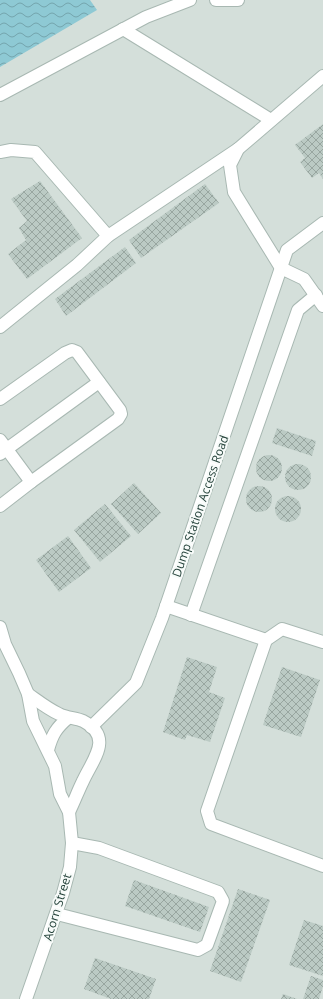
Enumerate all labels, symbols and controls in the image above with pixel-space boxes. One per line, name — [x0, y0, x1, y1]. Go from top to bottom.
street label: Dump Station Access Road — [168, 433, 232, 579]
street label: Acorn Street — [39, 871, 75, 943]

